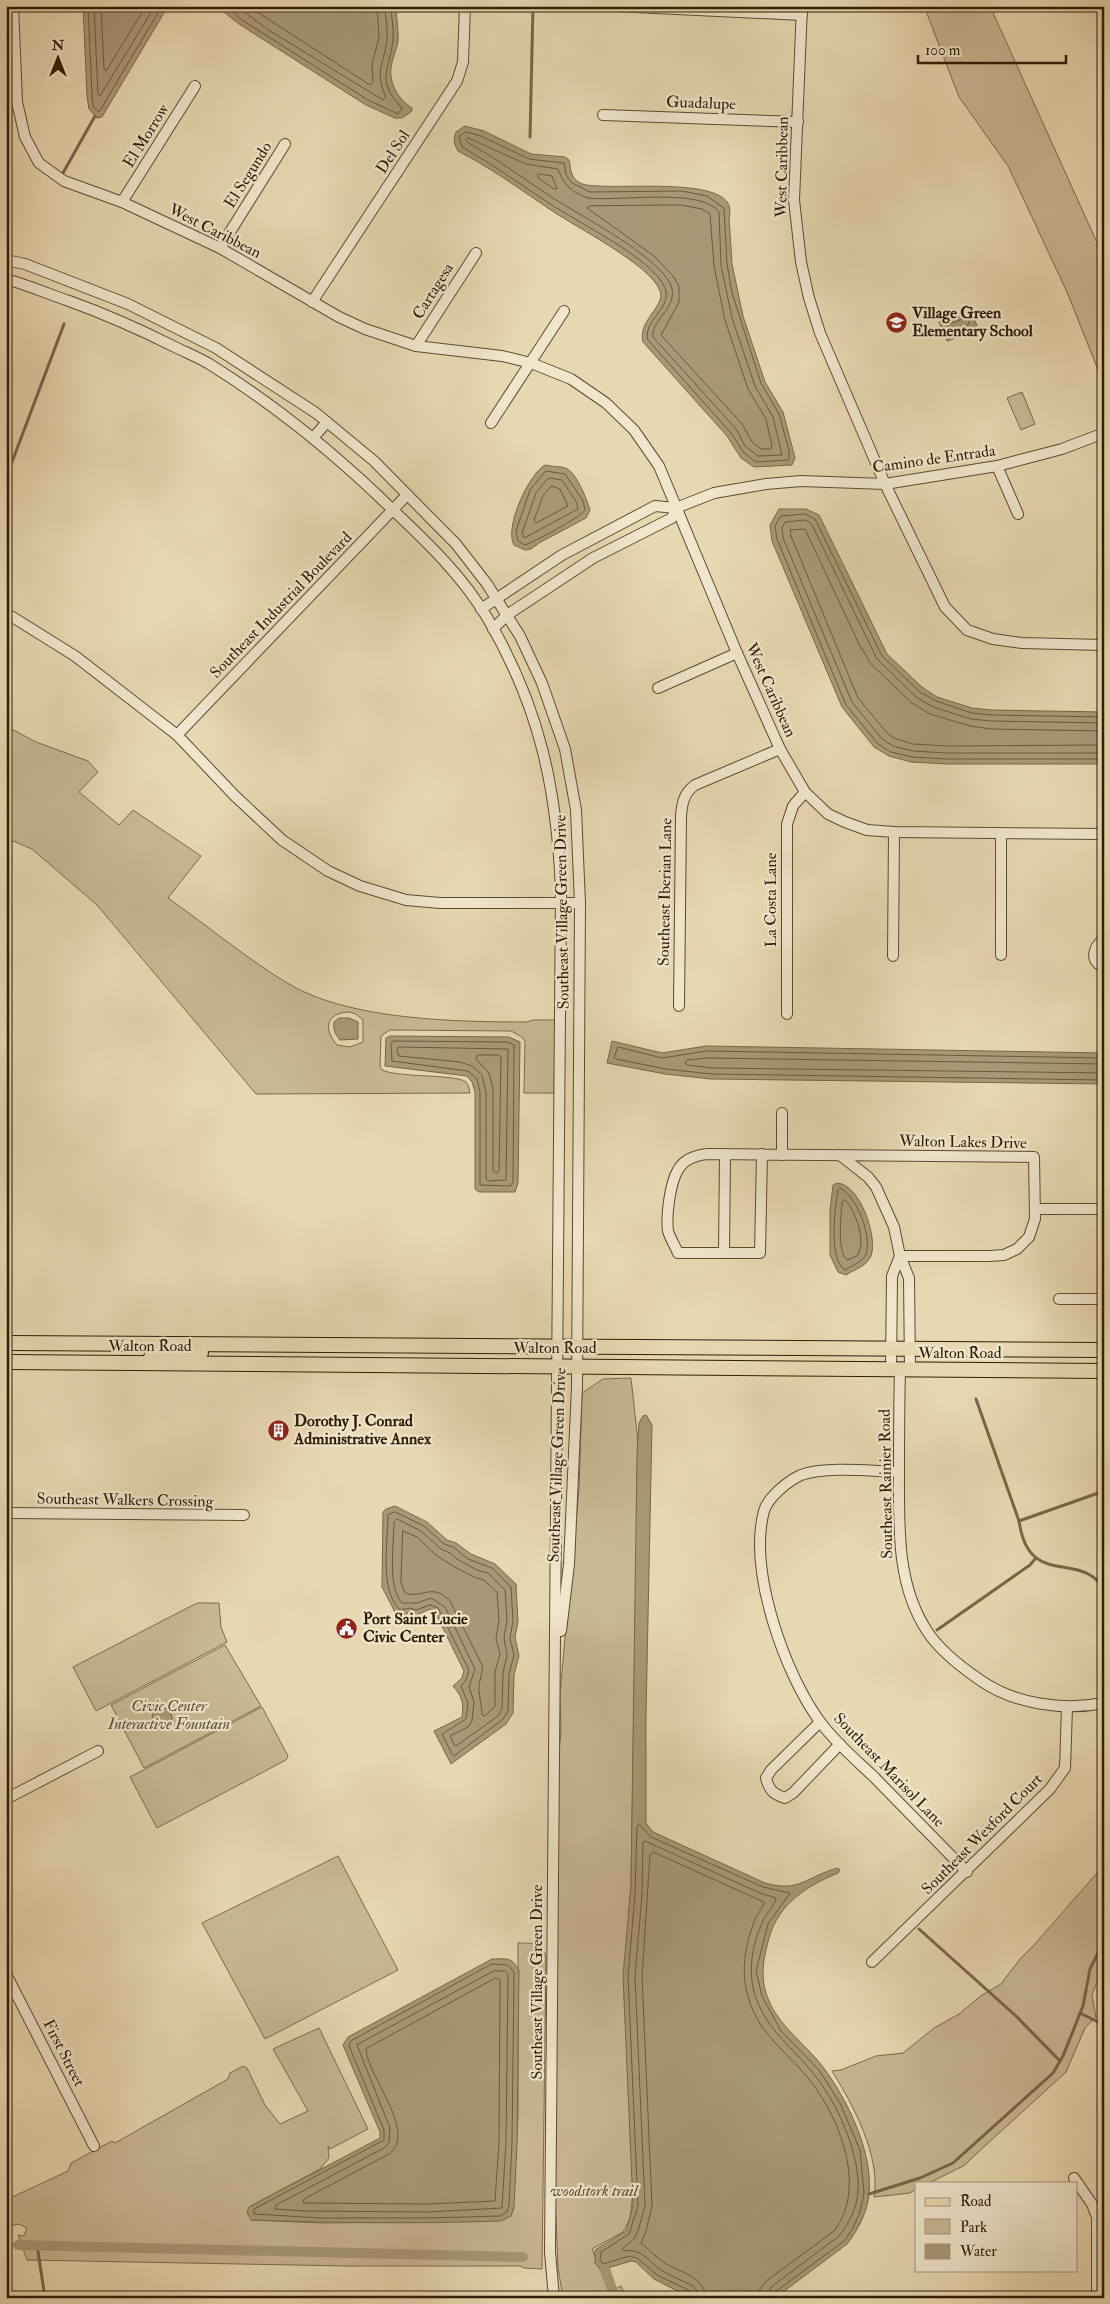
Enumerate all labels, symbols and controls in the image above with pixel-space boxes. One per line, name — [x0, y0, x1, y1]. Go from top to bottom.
north arrow — [32, 32, 82, 82]
scale bar — [918, 32, 1065, 64]
text: N — [51, 37, 65, 54]
text: 100 m — [925, 41, 961, 60]
street label: Guadalupe — [666, 92, 737, 115]
street label: El Morrow — [119, 100, 174, 171]
street label: West Caribbean — [771, 116, 793, 219]
street label: Del Sol — [372, 127, 414, 177]
street label: El Segundo — [220, 138, 276, 212]
street label: West Caribbean — [164, 199, 265, 263]
street label: Cartagesa — [408, 259, 458, 323]
place label: Village Green Elementary School — [911, 303, 1034, 342]
school or university icon: Village Green Elementary School — [884, 310, 908, 334]
street label: Camino de Entrada — [871, 440, 997, 478]
street label: Southeast Industrial Boulevard — [206, 528, 356, 682]
street label: West Caribbean — [741, 639, 801, 740]
street label: Southeast Village Green Drive — [550, 814, 574, 1010]
street label: Southeast Iberian Lane — [654, 817, 676, 966]
street label: La Costa Lane — [761, 852, 781, 947]
street label: Walton Lakes Drive — [898, 1131, 1027, 1153]
street label: Walton Road — [107, 1336, 192, 1356]
street label: Walton Road — [512, 1338, 597, 1358]
street label: Walton Road — [917, 1343, 1002, 1363]
street label: Southeast Village Green Drive — [544, 1367, 570, 1563]
street label: Southeast Rainier Road — [875, 1409, 897, 1559]
place label: Dorothy J. Conrad Administrative Annex — [293, 1411, 432, 1449]
building icon: Dorothy J. Conrad Administrative Annex — [266, 1418, 290, 1442]
street label: Southeast Walkers Crossing — [36, 1488, 215, 1512]
place label: Port Saint Lucie Civic Center — [363, 1609, 468, 1647]
public building icon: Port Saint Lucie Civic Center — [335, 1616, 359, 1640]
park label: Civic Center Interactive Fountain — [107, 1696, 230, 1734]
street label: Southeast Marisol Lane — [829, 1709, 949, 1832]
street label: Southeast Wexford Court — [917, 1769, 1047, 1899]
street label: Southeast Village Green Drive — [527, 1884, 547, 2079]
street label: First Street — [39, 2016, 89, 2090]
park label: woodstork trail — [550, 2181, 639, 2201]
legend — [915, 2182, 1078, 2272]
text: Road — [960, 2192, 992, 2211]
text: Park — [960, 2218, 987, 2237]
text: Water — [959, 2242, 997, 2261]

